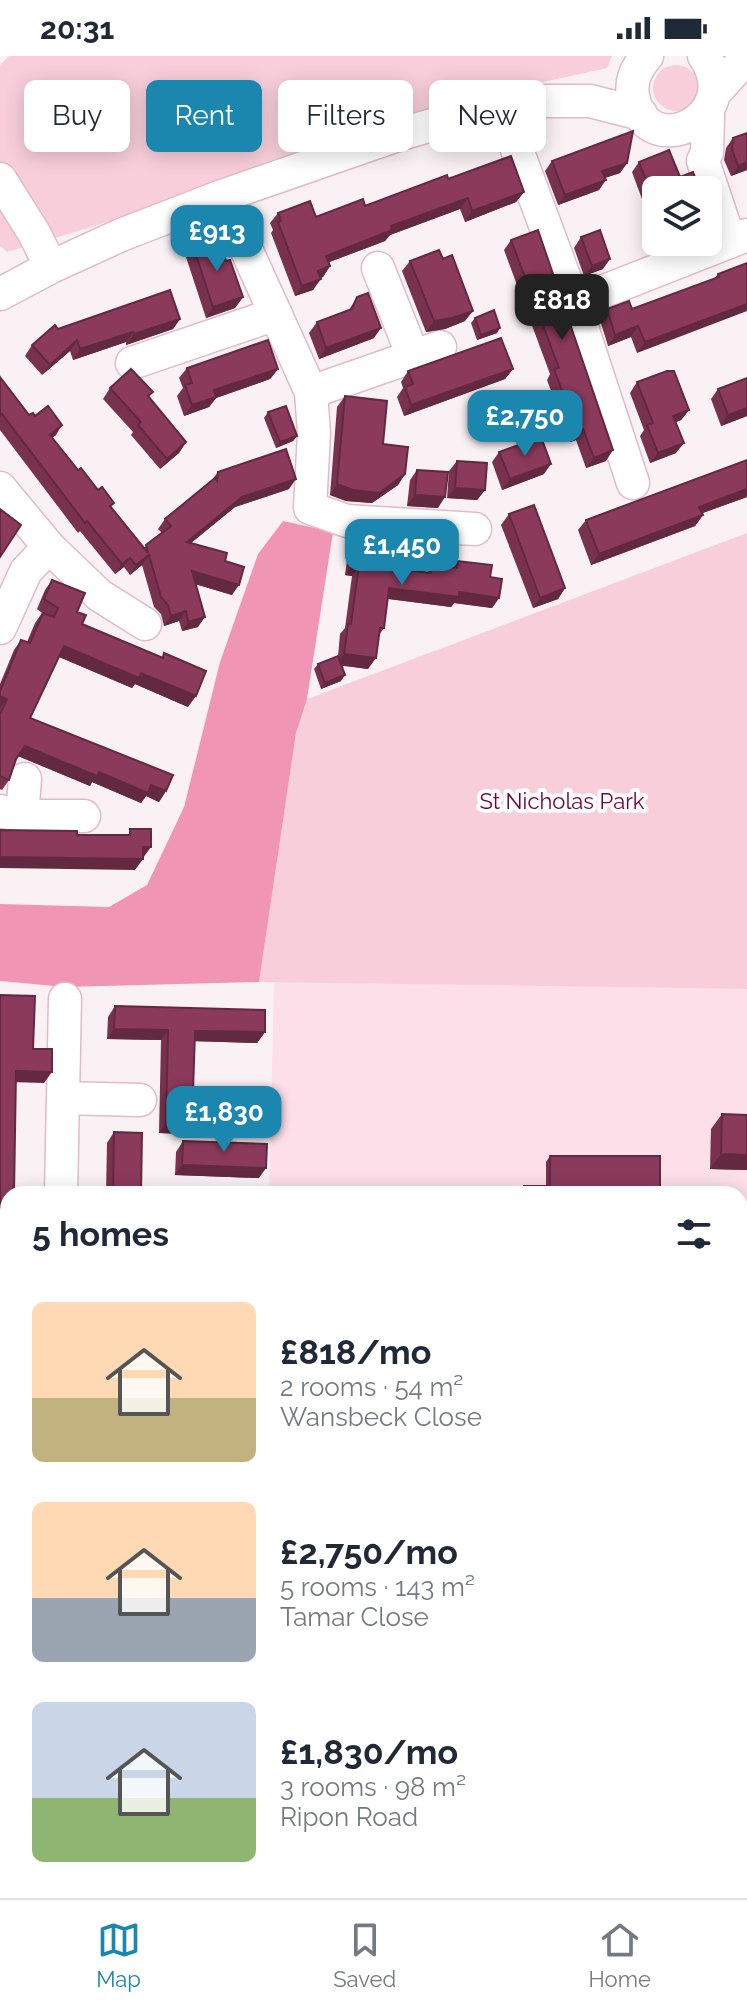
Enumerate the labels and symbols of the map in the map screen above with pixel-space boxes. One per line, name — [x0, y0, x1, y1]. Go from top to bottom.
pin: £913 — [170, 205, 264, 273]
pin: £818 — [515, 274, 609, 342]
pin: £2,750 — [460, 390, 590, 458]
pin: £1,450 — [337, 519, 467, 587]
park label: St Nicholas Park — [479, 788, 645, 814]
pin: £1,830 — [159, 1086, 289, 1154]

